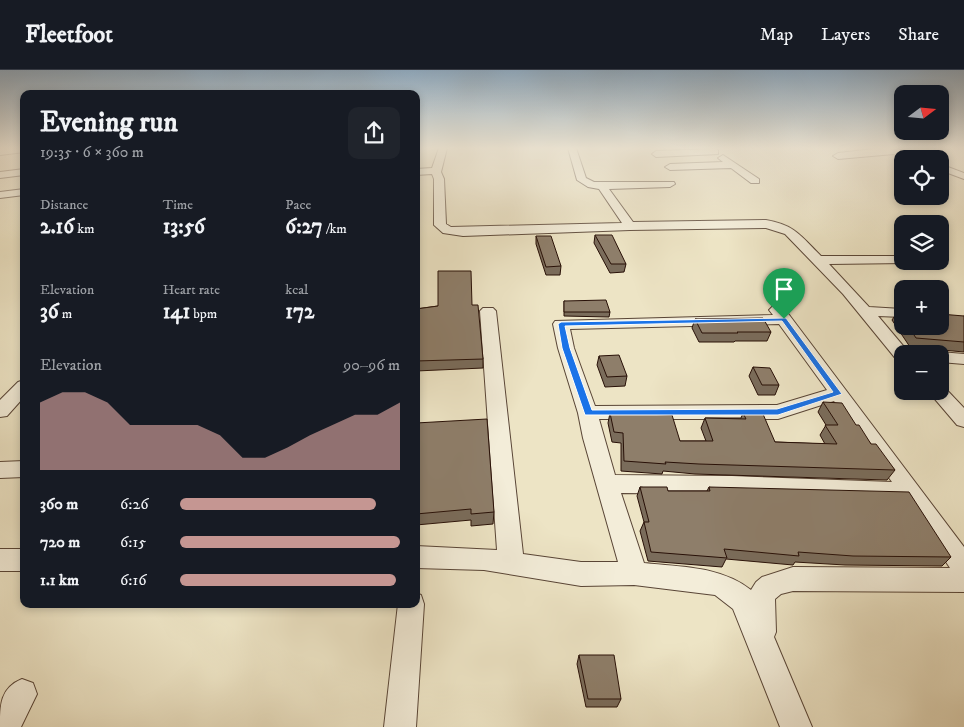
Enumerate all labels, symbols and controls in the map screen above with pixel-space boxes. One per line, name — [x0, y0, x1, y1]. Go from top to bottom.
text: Fleetfoot — [25, 20, 113, 50]
text: Map — [760, 24, 793, 46]
text: Layers — [821, 24, 870, 46]
text: Share — [898, 24, 939, 46]
north arrow — [894, 85, 949, 140]
map controls — [894, 85, 949, 400]
text: Evening run — [40, 105, 178, 140]
button: share — [348, 107, 400, 159]
text: 19:35 · 6 × 360 m — [40, 142, 144, 162]
button: locate — [894, 150, 949, 205]
text: Distance — [40, 196, 88, 214]
text: Time — [163, 196, 193, 214]
text: Pace — [285, 196, 311, 214]
text: 2.16 — [40, 214, 74, 240]
text: 13:56 — [163, 214, 205, 240]
text: 6:27 — [285, 214, 323, 240]
button: layers — [894, 215, 949, 270]
text: km — [74, 220, 95, 238]
text: /km — [323, 220, 347, 238]
pin — [763, 268, 805, 319]
icon: arrive — [770, 275, 798, 303]
button: + — [894, 280, 949, 335]
text: Elevation — [40, 281, 94, 299]
text: Heart rate — [163, 281, 220, 299]
text: kcal — [285, 281, 308, 299]
text: 36 — [40, 299, 59, 325]
text: 141 — [163, 299, 190, 325]
text: 172 — [285, 299, 314, 325]
text: m — [59, 305, 72, 323]
text: bpm — [190, 305, 217, 323]
button: − — [894, 345, 949, 400]
text: Elevation — [40, 355, 102, 375]
text: 90–96 m — [343, 355, 400, 375]
text: 360 m — [40, 494, 78, 514]
text: 6:26 — [120, 494, 149, 514]
text: 720 m — [40, 532, 80, 552]
text: 6:15 — [120, 532, 146, 552]
text: 1.1 km — [40, 570, 79, 590]
text: 6:16 — [120, 570, 147, 590]

